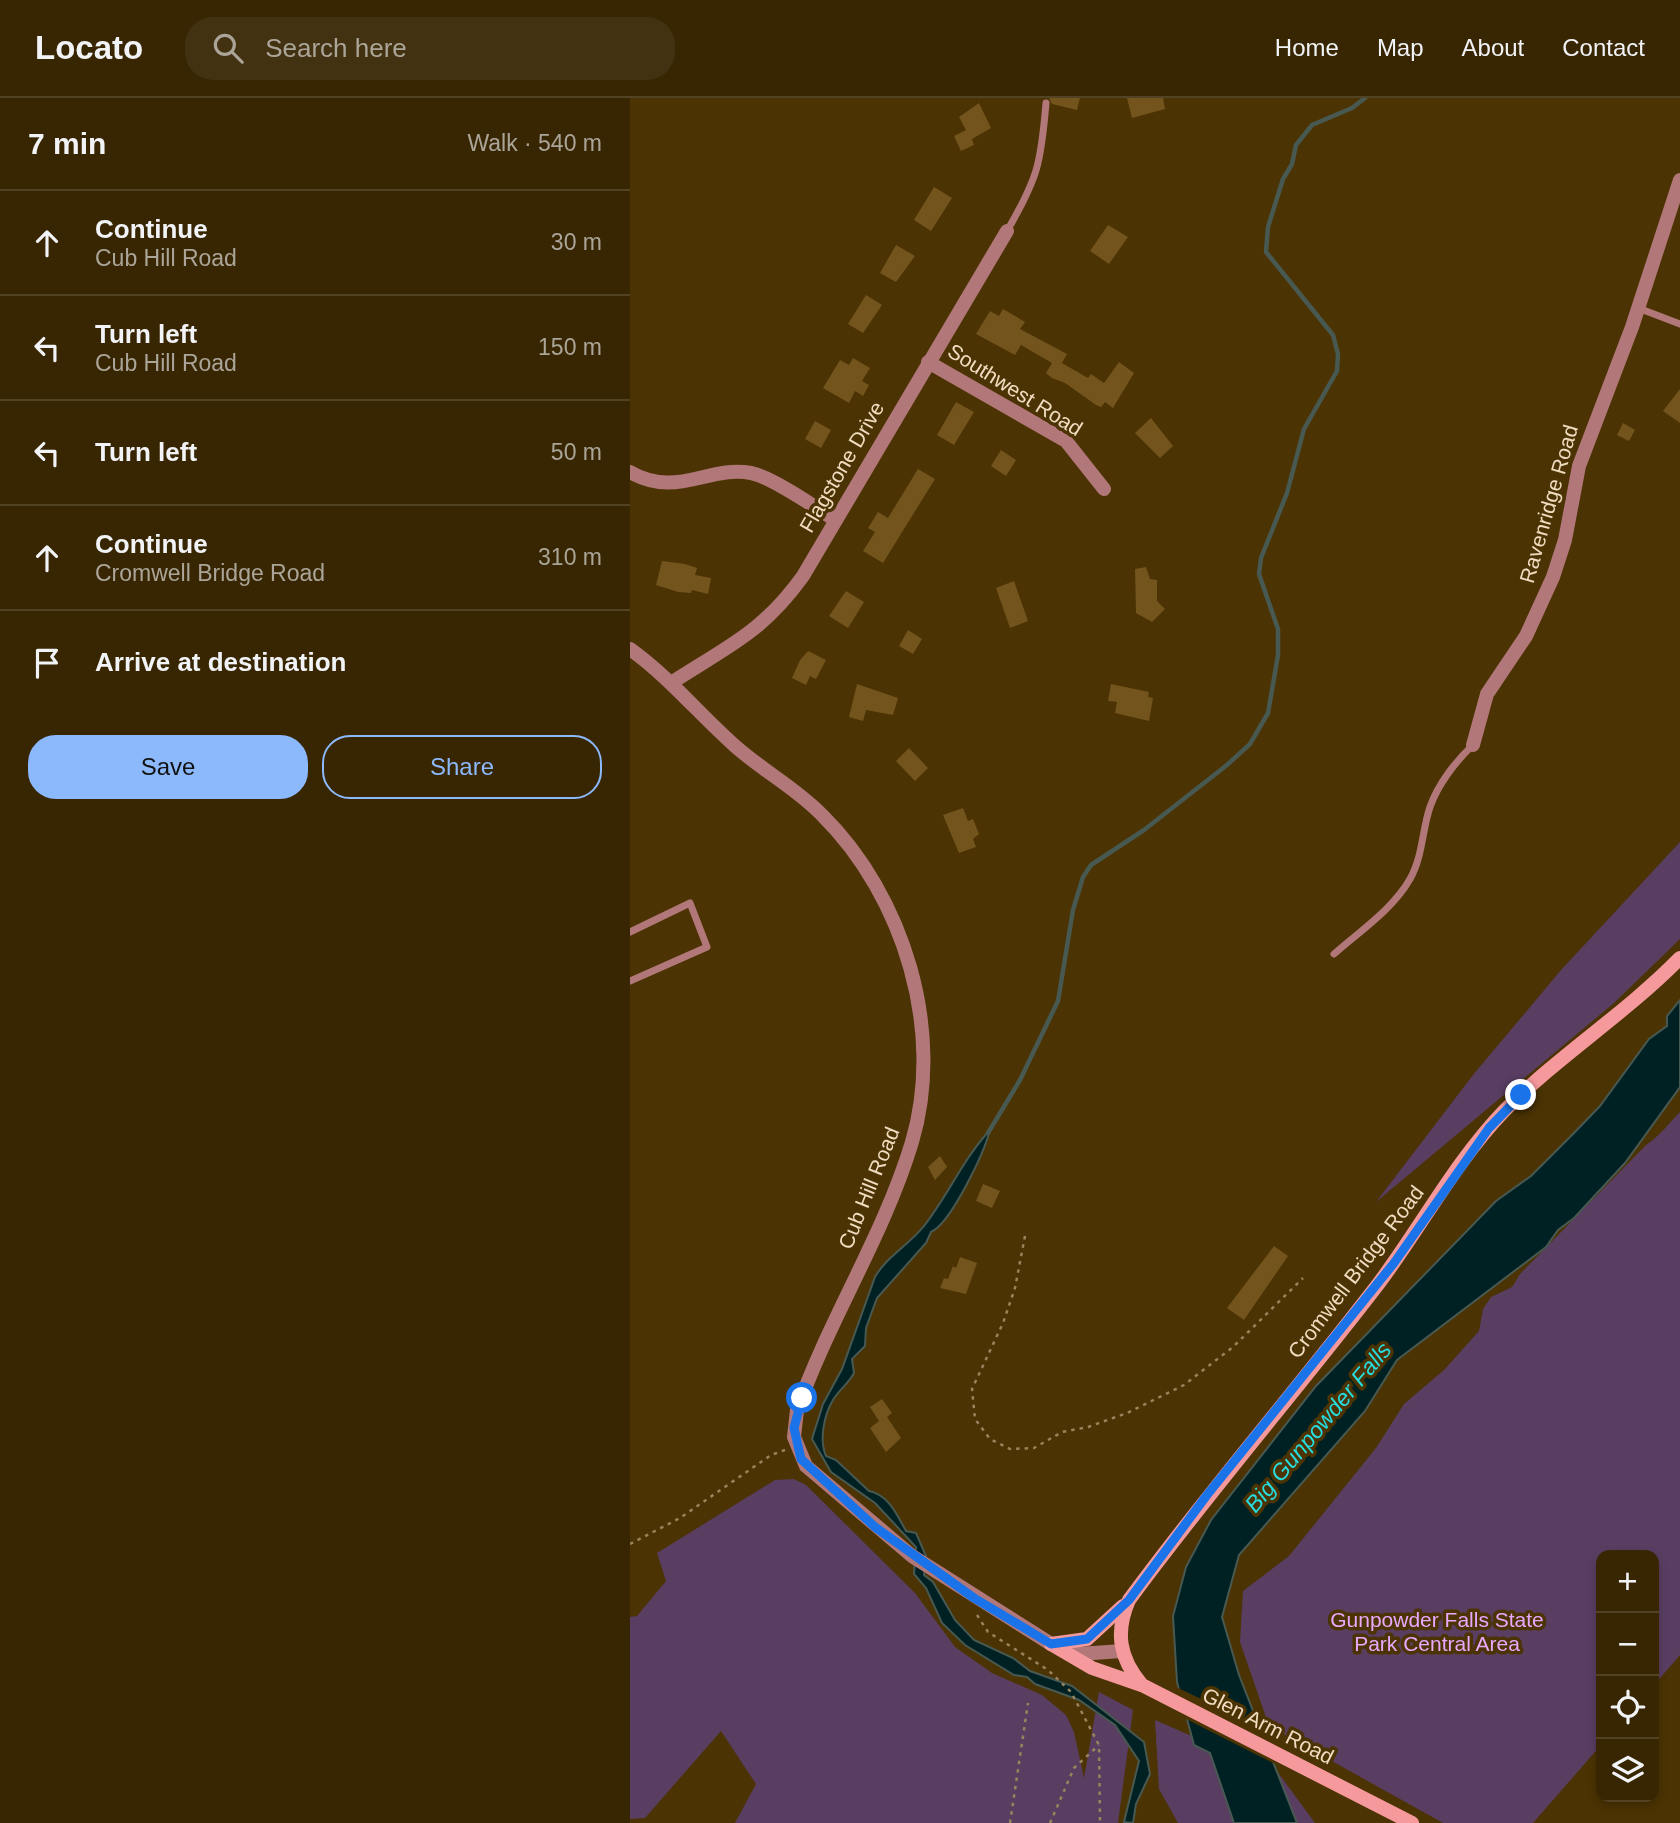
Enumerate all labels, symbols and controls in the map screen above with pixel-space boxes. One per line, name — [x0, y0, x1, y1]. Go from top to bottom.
search box — [185, 17, 675, 80]
text: Locato — [35, 29, 143, 66]
icon: search — [209, 29, 247, 67]
text: Search here — [265, 33, 407, 63]
text: Home — [1275, 34, 1339, 61]
text: Map — [1377, 34, 1424, 61]
text: About — [1462, 34, 1524, 61]
text: Contact — [1562, 34, 1645, 61]
text: 7 min — [28, 127, 106, 160]
text: Walk · 540 m — [467, 130, 602, 156]
text: Continue — [95, 214, 208, 244]
icon: ahead — [28, 224, 66, 262]
text: 30 m — [551, 229, 602, 255]
text: Cub Hill Road — [95, 245, 237, 271]
text: Turn left — [95, 319, 197, 349]
icon: left — [28, 329, 66, 367]
text: 150 m — [538, 334, 602, 360]
street label: Southwest Road — [944, 339, 1087, 440]
text: Cub Hill Road — [95, 350, 237, 376]
street label: Flagstone Drive — [795, 397, 888, 536]
street label: Ravenridge Road — [1515, 422, 1582, 586]
icon: left — [28, 434, 66, 472]
text: Turn left — [95, 437, 197, 467]
text: 50 m — [551, 439, 602, 465]
text: Continue — [95, 529, 208, 559]
icon: ahead — [28, 539, 66, 577]
text: 310 m — [538, 544, 602, 570]
text: Cromwell Bridge Road — [95, 560, 325, 586]
icon: arrive — [28, 644, 66, 682]
text: Arrive at destination — [95, 647, 346, 677]
button: Save — [28, 735, 308, 799]
button: Share — [322, 735, 602, 799]
route end — [1505, 1079, 1536, 1110]
street label: Cub Hill Road — [834, 1123, 903, 1252]
street label: Cromwell Bridge Road — [1283, 1181, 1428, 1363]
water label: Big Gunpowder Falls — [1239, 1336, 1397, 1517]
route start — [786, 1382, 817, 1413]
map controls — [1596, 1550, 1659, 1802]
button: + — [1596, 1550, 1659, 1613]
park label: Gunpowder Falls State Park Central Area — [1330, 1608, 1544, 1655]
button: − — [1596, 1613, 1659, 1676]
button: locate — [1596, 1676, 1659, 1739]
street label: Glen Arm Road — [1199, 1683, 1337, 1768]
button: layers — [1596, 1739, 1659, 1802]

